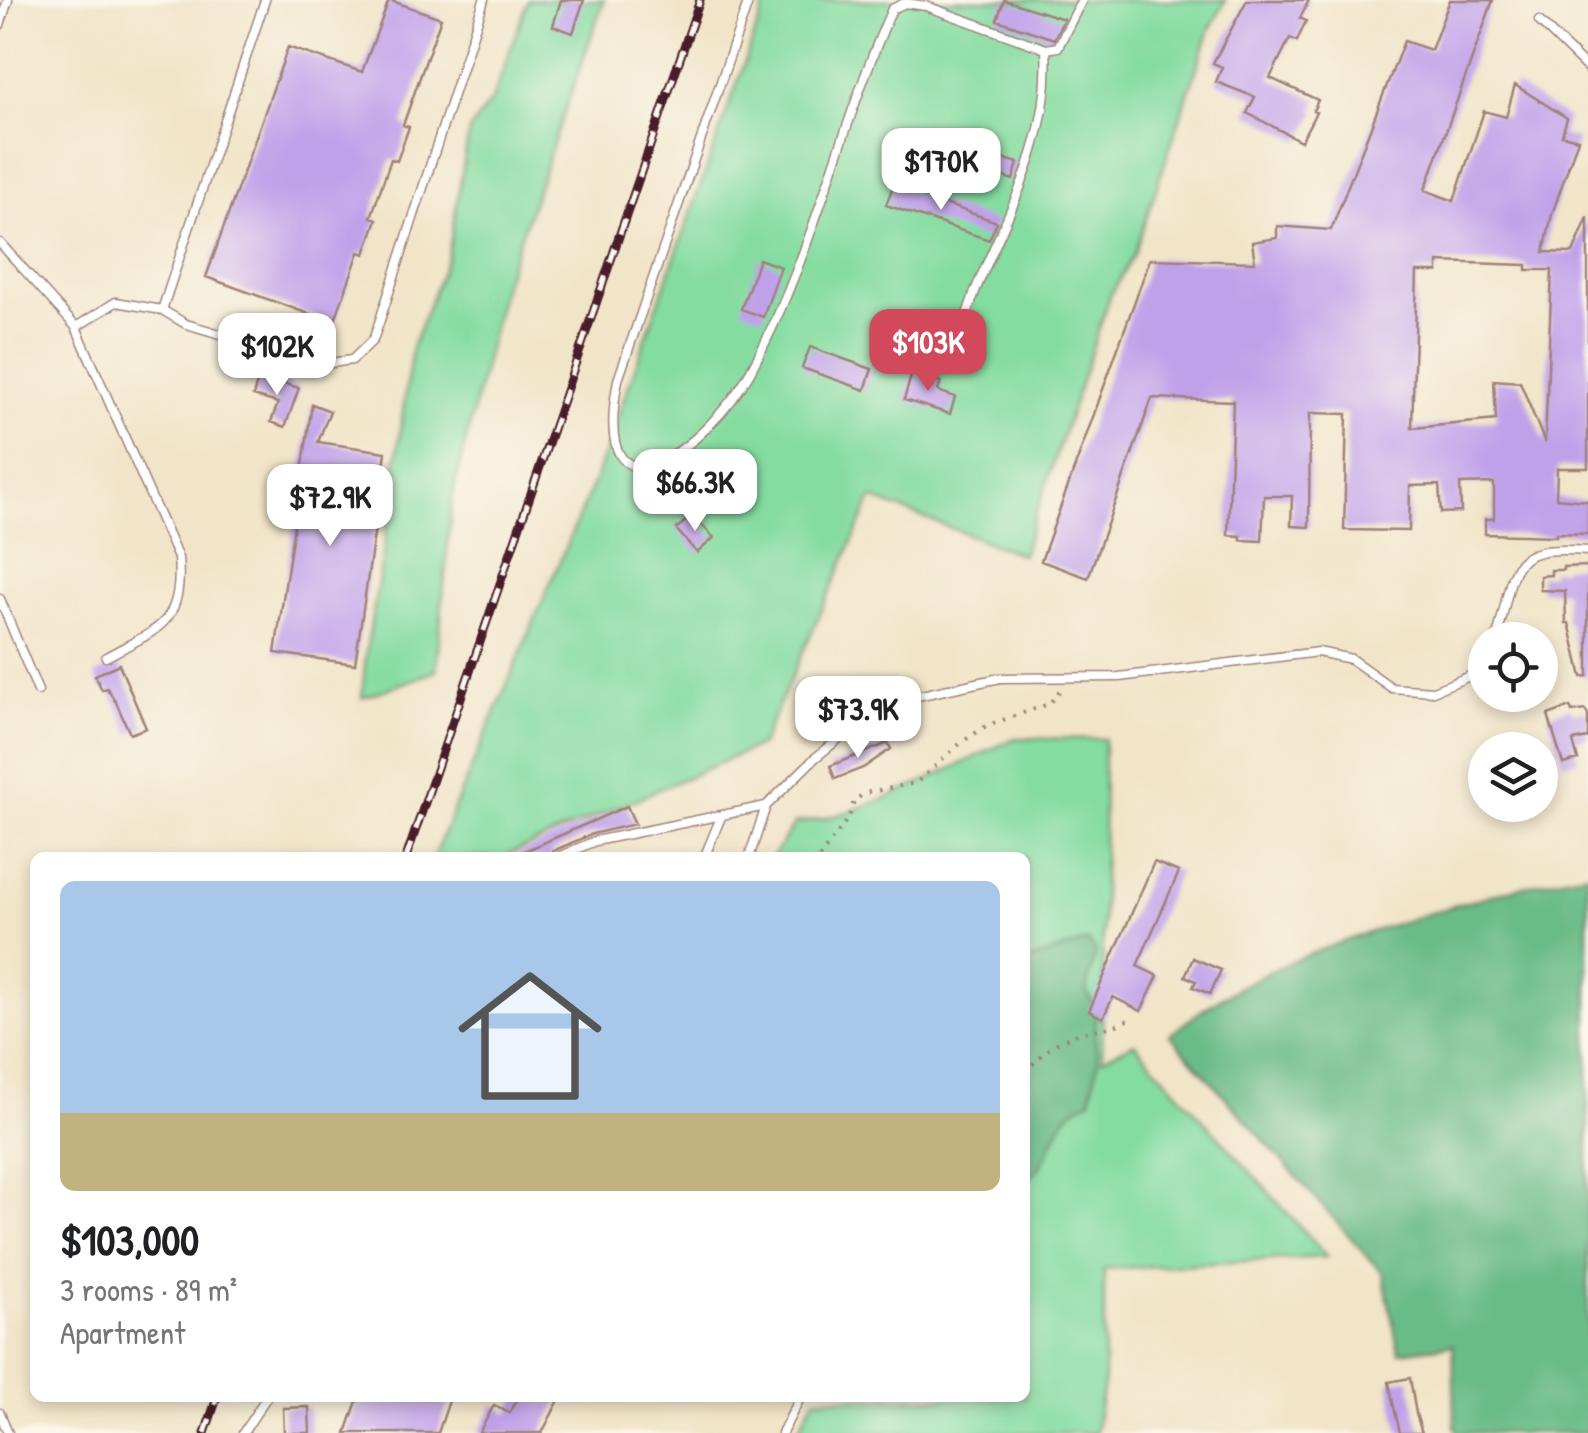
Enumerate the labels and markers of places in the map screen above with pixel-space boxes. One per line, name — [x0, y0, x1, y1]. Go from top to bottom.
pin: $170K — [871, 128, 1011, 213]
pin: $103K — [858, 309, 998, 394]
pin: $102K — [207, 313, 347, 398]
pin: $66.3K — [614, 449, 776, 534]
pin: $72.9K — [249, 464, 411, 549]
pin: $73.9K — [777, 676, 939, 761]

